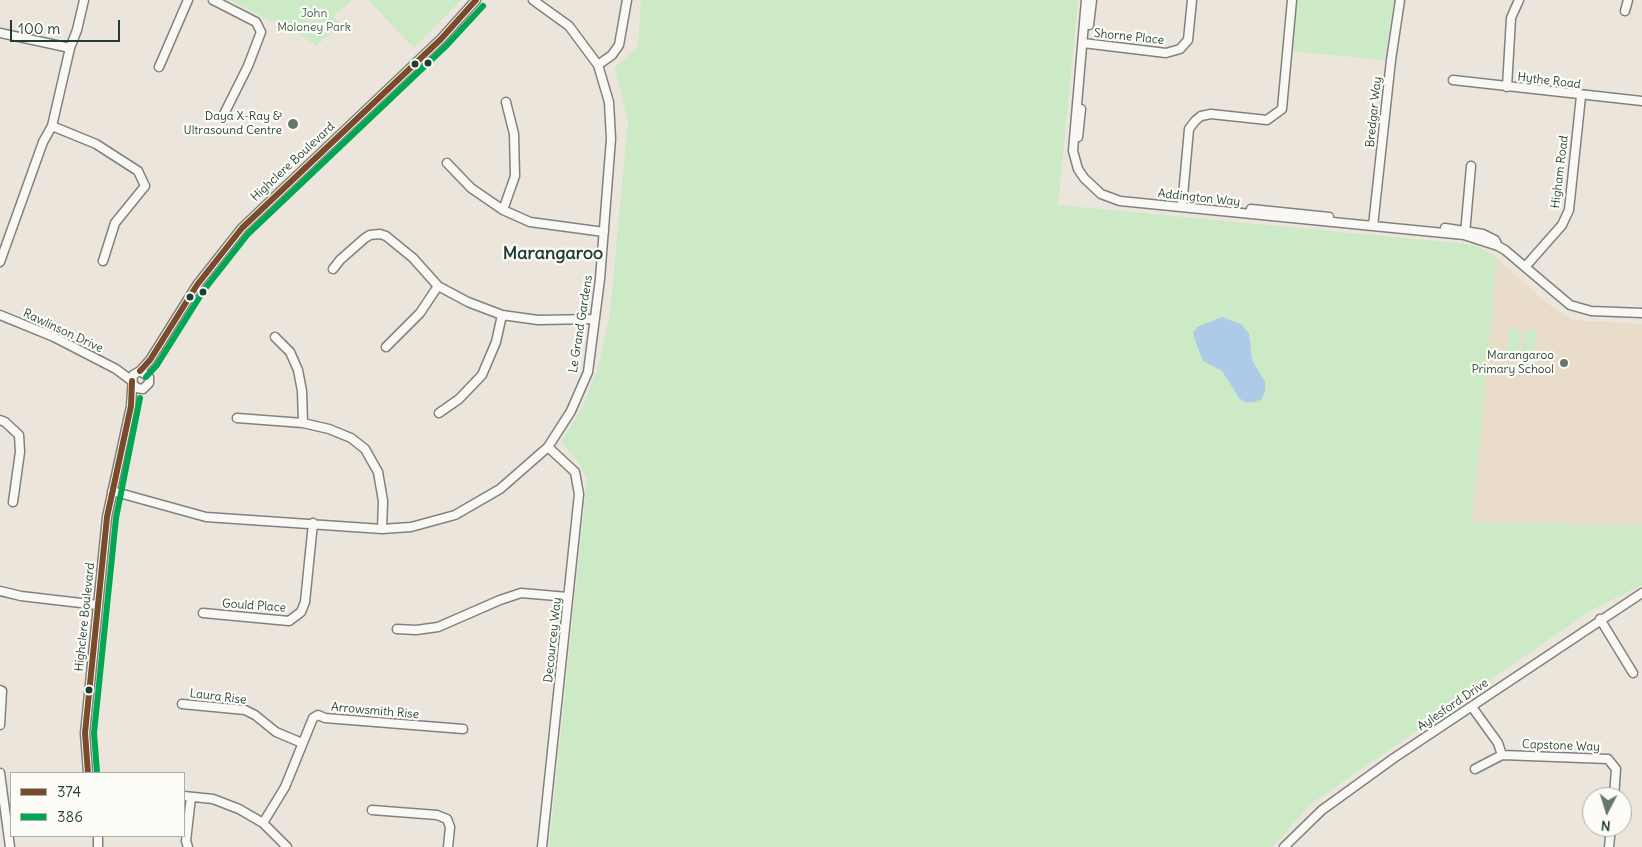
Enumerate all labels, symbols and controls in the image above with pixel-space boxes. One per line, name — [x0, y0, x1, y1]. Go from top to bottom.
park label: John Moloney Park — [277, 7, 351, 35]
scale bar — [12, 10, 122, 42]
text: 100 m — [18, 19, 60, 38]
street label: Shorne Place — [1093, 26, 1165, 48]
unlabelled marker — [423, 58, 433, 68]
unlabelled marker — [410, 59, 420, 69]
street label: Hythe Road — [1516, 70, 1582, 92]
street label: Bredgar Way — [1363, 76, 1385, 148]
place label: Daya X-Ray & Ultrasound Centre — [184, 110, 282, 138]
marker: Daya X-Ray & Ultrasound Centre — [286, 117, 300, 131]
street label: Highclere Boulevard — [248, 119, 338, 205]
street label: Higham Road — [1548, 135, 1572, 209]
street label: Addington Way — [1157, 187, 1241, 209]
district label: Marangaroo — [503, 243, 603, 265]
street label: Le Grand Gardens — [566, 274, 596, 374]
unlabelled marker — [198, 287, 208, 297]
unlabelled marker — [185, 292, 195, 302]
street label: Rawlinson Drive — [21, 306, 105, 356]
place label: Marangaroo Primary School — [1471, 349, 1554, 377]
marker: Marangaroo Primary School — [1558, 357, 1570, 369]
street label: Highclere Boulevard — [72, 562, 98, 672]
street label: Gould Place — [222, 597, 286, 615]
street label: Decourcey Way — [541, 597, 565, 683]
street label: Aylesford Drive — [1415, 676, 1491, 734]
unlabelled marker — [84, 685, 94, 695]
street label: Laura Rise — [189, 686, 247, 708]
street label: Arrowsmith Rise — [330, 700, 420, 722]
street label: Capstone Way — [1522, 737, 1600, 755]
legend — [10, 772, 185, 837]
text: 374 — [57, 782, 81, 801]
north arrow — [1582, 787, 1632, 837]
text: 386 — [57, 807, 83, 826]
text: N — [1600, 817, 1611, 835]

